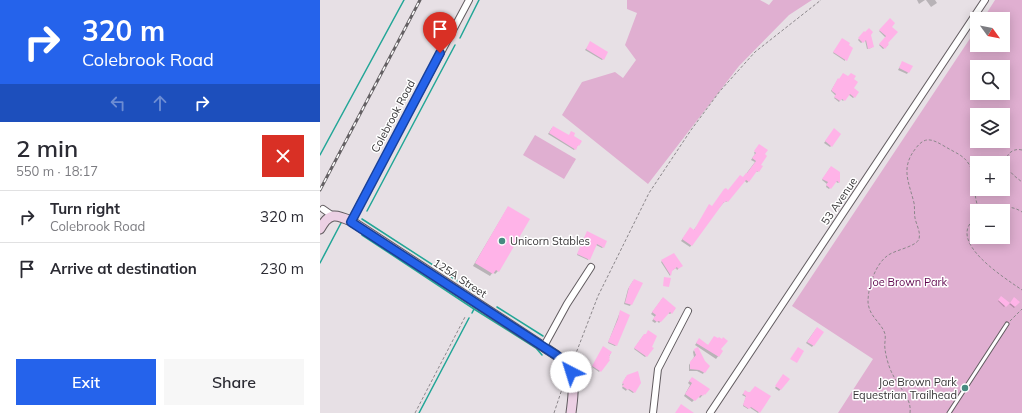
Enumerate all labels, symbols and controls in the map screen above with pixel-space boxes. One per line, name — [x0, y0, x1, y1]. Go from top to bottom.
pin — [423, 12, 457, 53]
north arrow — [970, 12, 1010, 52]
map controls — [970, 12, 1010, 244]
text: 320 m — [82, 13, 165, 48]
icon: right — [16, 16, 68, 68]
icon: arrive — [429, 18, 451, 40]
text: Colebrook Road — [82, 48, 214, 71]
button: search — [970, 60, 1010, 100]
street label: Colebrook Road — [368, 77, 418, 155]
icon: left — [107, 92, 129, 114]
icon: ahead — [149, 92, 171, 114]
icon: right — [191, 92, 213, 114]
button: layers — [970, 108, 1010, 148]
text: 2 min — [16, 133, 78, 163]
button: close — [262, 135, 304, 177]
button: + — [970, 156, 1010, 196]
text: 550 m · 18:17 — [16, 163, 98, 179]
street label: 53 Avenue — [818, 175, 860, 227]
text: Turn right — [50, 199, 120, 218]
button: − — [970, 204, 1010, 244]
icon: right — [16, 206, 38, 228]
text: 320 m — [260, 207, 304, 226]
text: Colebrook Road — [50, 218, 145, 234]
place label: Unicorn Stables — [510, 234, 590, 248]
marker: Unicorn Stables — [497, 236, 507, 246]
street label: 125A Street — [431, 255, 490, 301]
icon: arrive — [16, 258, 38, 280]
text: Arrive at destination — [50, 259, 197, 278]
text: 230 m — [260, 259, 304, 278]
park label: Joe Brown Park — [869, 275, 948, 289]
position arrow — [550, 351, 592, 393]
button: Exit — [16, 359, 156, 405]
button: Share — [164, 359, 304, 405]
place label: Joe Brown Park Equestrian Trailhead — [853, 375, 957, 402]
marker: Joe Brown Park Equestrian Trailhead — [960, 383, 970, 393]

